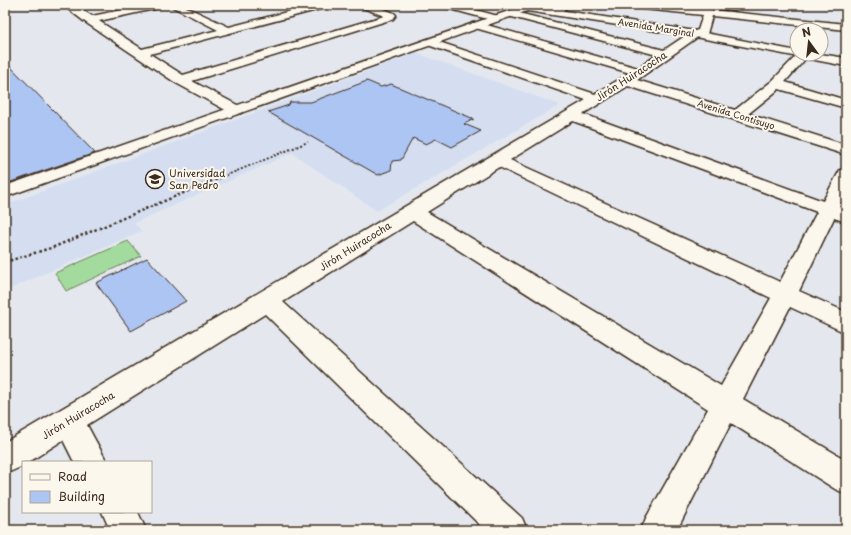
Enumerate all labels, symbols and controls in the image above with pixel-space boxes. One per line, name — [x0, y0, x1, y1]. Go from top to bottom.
street label: Avenida Marginal — [617, 14, 695, 40]
north arrow — [789, 22, 829, 62]
text: N — [800, 22, 813, 41]
street label: Jirón Huiracocha — [592, 46, 670, 104]
street label: Avenida Contisuyo — [696, 96, 777, 132]
place label: Universidad San Pedro — [169, 165, 225, 192]
school or university icon: Universidad San Pedro — [144, 168, 166, 190]
street label: Jirón Huiracocha — [316, 217, 394, 274]
street label: Jirón Huiracocha — [39, 387, 118, 442]
legend — [22, 461, 152, 513]
text: Road — [58, 467, 87, 485]
text: Building — [58, 487, 105, 505]

